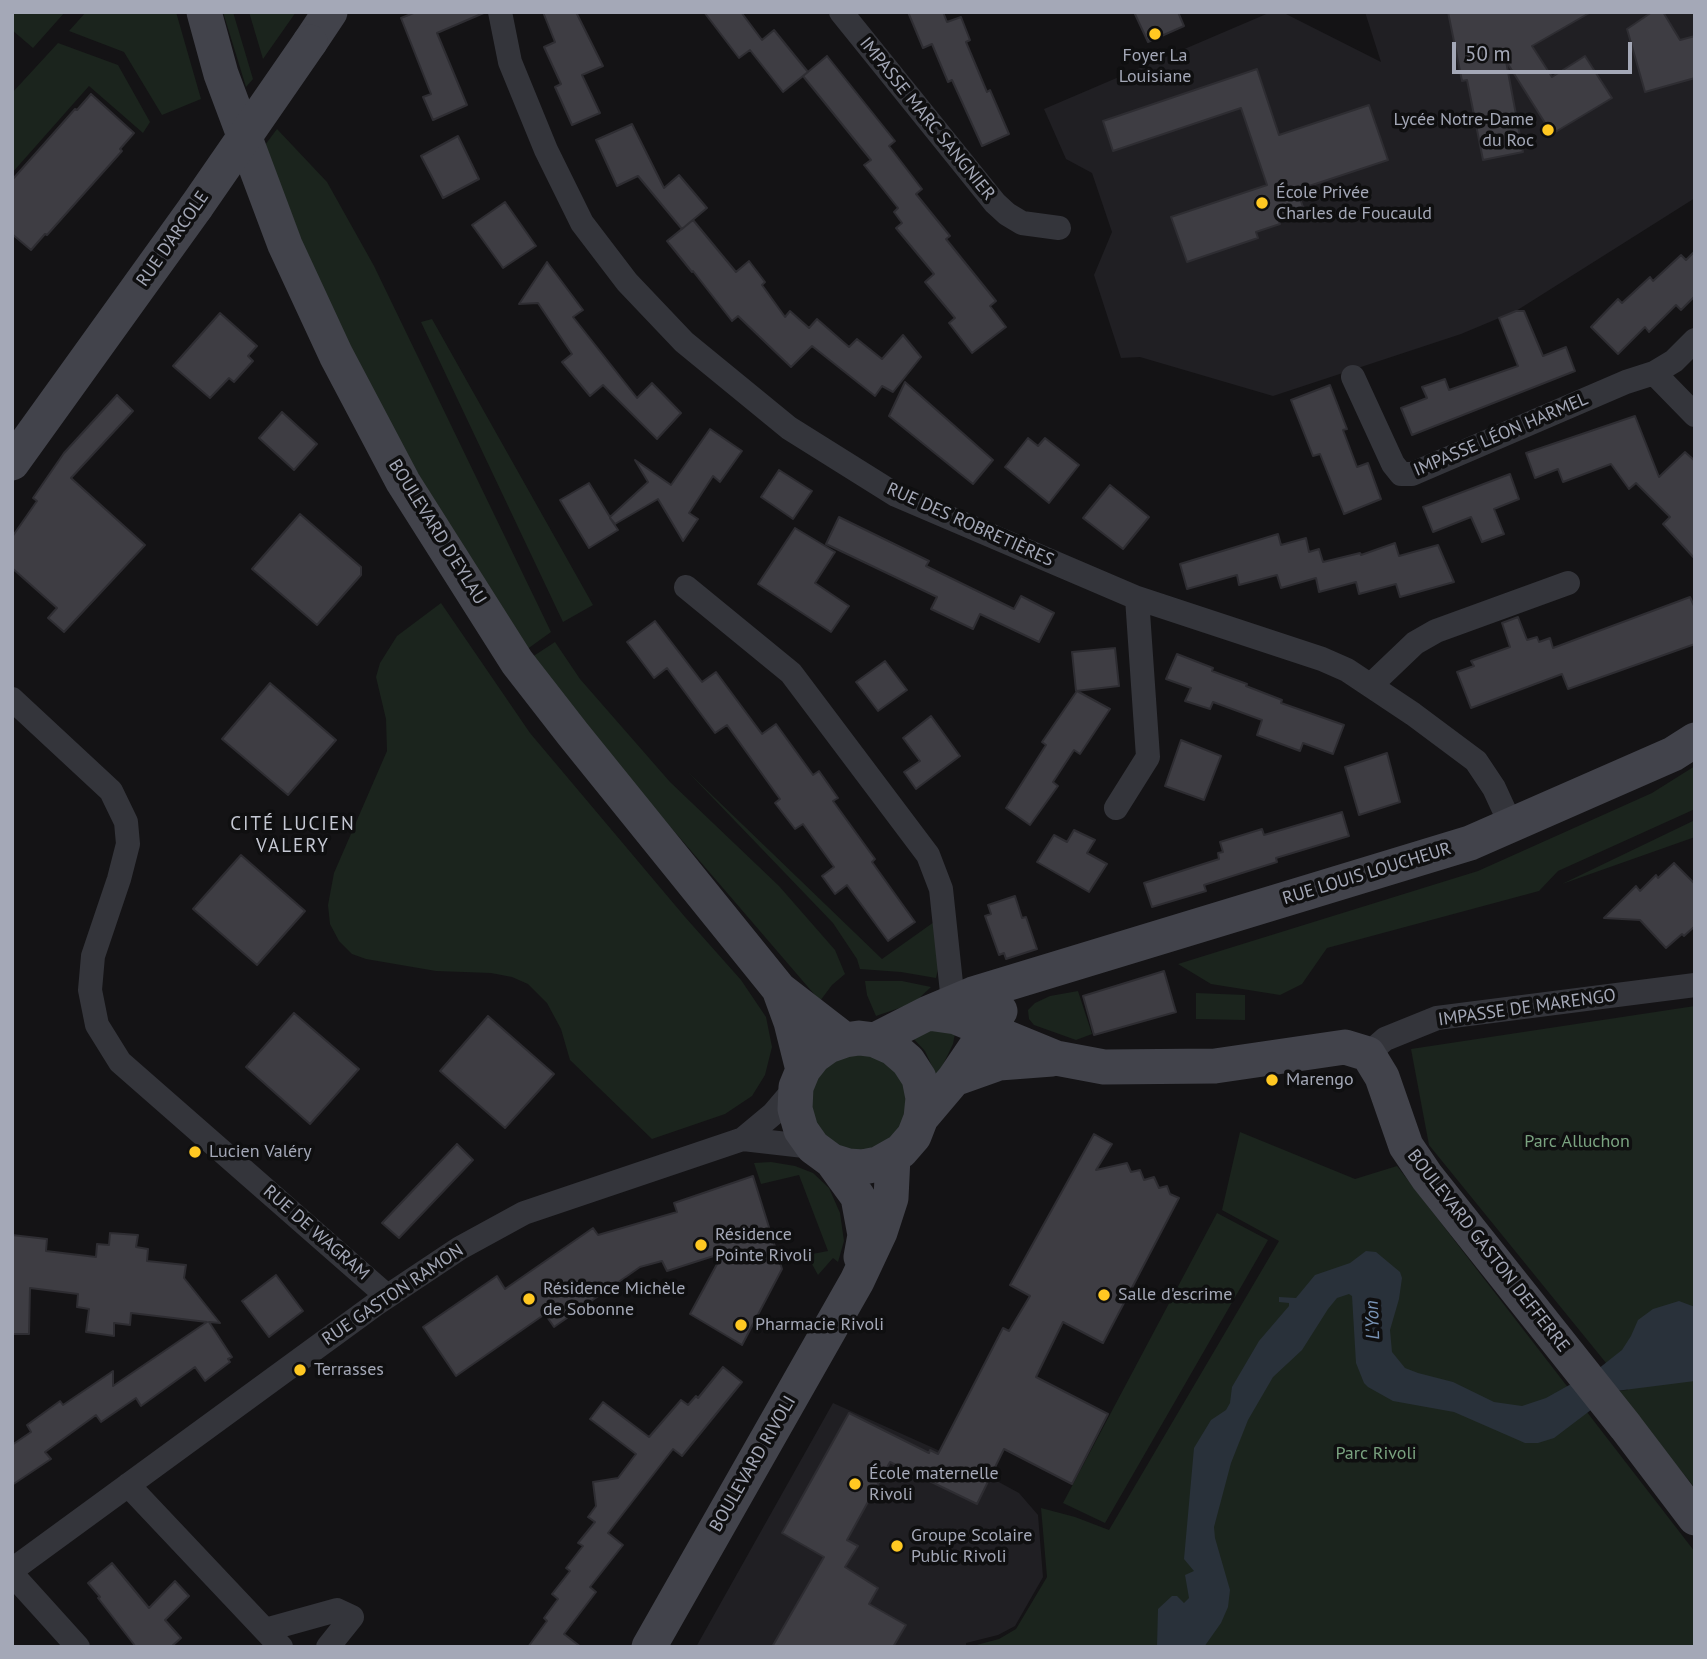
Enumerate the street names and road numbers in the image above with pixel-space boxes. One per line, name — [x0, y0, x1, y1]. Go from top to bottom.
street label: IMPASSE MARC SANGNIER — [855, 33, 999, 205]
street label: RUE D'ARCOLE — [132, 187, 214, 291]
street label: IMPASSE LÉON HARMEL — [1411, 388, 1591, 482]
street label: BOULEVARD D'EYLAU — [384, 455, 490, 609]
street label: RUE DES ROBRETIÈRES — [883, 478, 1057, 572]
street label: RUE LOUIS LOUCHEUR — [1280, 838, 1454, 910]
street label: IMPASSE DE MARENGO — [1437, 985, 1617, 1031]
street label: BOULEVARD GASTON DEFFERRE — [1402, 1145, 1574, 1357]
street label: RUE DE WAGRAM — [258, 1181, 374, 1285]
street label: RUE GASTON RAMON — [318, 1240, 468, 1350]
street label: BOULEVARD RIVOLI — [705, 1392, 801, 1536]

